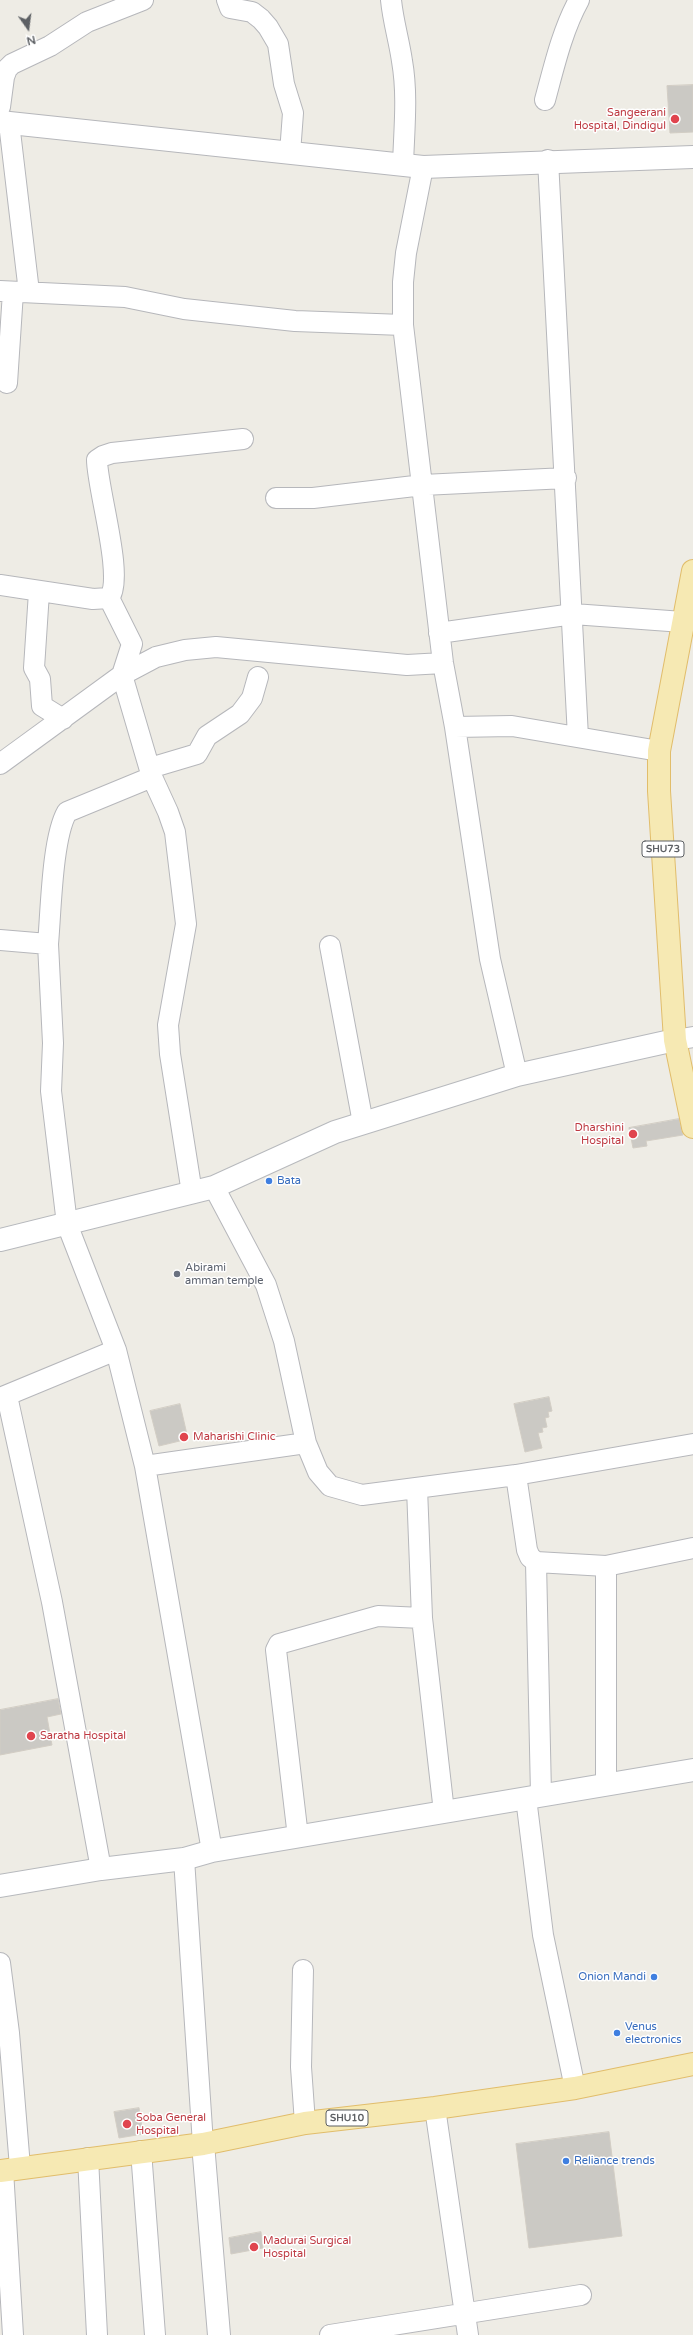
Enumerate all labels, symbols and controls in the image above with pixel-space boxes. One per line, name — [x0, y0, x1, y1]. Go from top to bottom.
north arrow — [8, 8, 48, 48]
text: N — [25, 33, 37, 48]
place label: Sangeerani Hospital, Dindigul — [574, 106, 666, 132]
marker: Sangeerani Hospital, Dindigul — [669, 113, 681, 125]
road number: SHU73 — [642, 841, 684, 857]
place label: Dharshini Hospital — [575, 1121, 624, 1147]
marker: Dharshini Hospital — [627, 1128, 639, 1140]
place label: Bata — [277, 1174, 301, 1188]
marker: Bata — [264, 1176, 274, 1186]
place label: Abirami amman temple — [185, 1261, 263, 1287]
marker: Abirami amman temple — [172, 1269, 182, 1279]
place label: Maharishi Clinic — [193, 1430, 276, 1444]
marker: Maharishi Clinic — [178, 1431, 190, 1443]
place label: Saratha Hospital — [40, 1729, 126, 1743]
marker: Saratha Hospital — [25, 1730, 37, 1742]
place label: Onion Mandi — [578, 1970, 646, 1984]
marker: Onion Mandi — [649, 1972, 659, 1982]
place label: Venus electronics — [625, 2020, 682, 2046]
marker: Venus electronics — [612, 2028, 622, 2038]
road number: SHU10 — [326, 2110, 368, 2126]
place label: Soba General Hospital — [136, 2111, 206, 2137]
marker: Soba General Hospital — [121, 2118, 133, 2130]
place label: Reliance trends — [574, 2154, 655, 2168]
marker: Reliance trends — [561, 2156, 571, 2166]
place label: Madurai Surgical Hospital — [263, 2234, 351, 2260]
marker: Madurai Surgical Hospital — [248, 2241, 260, 2253]

